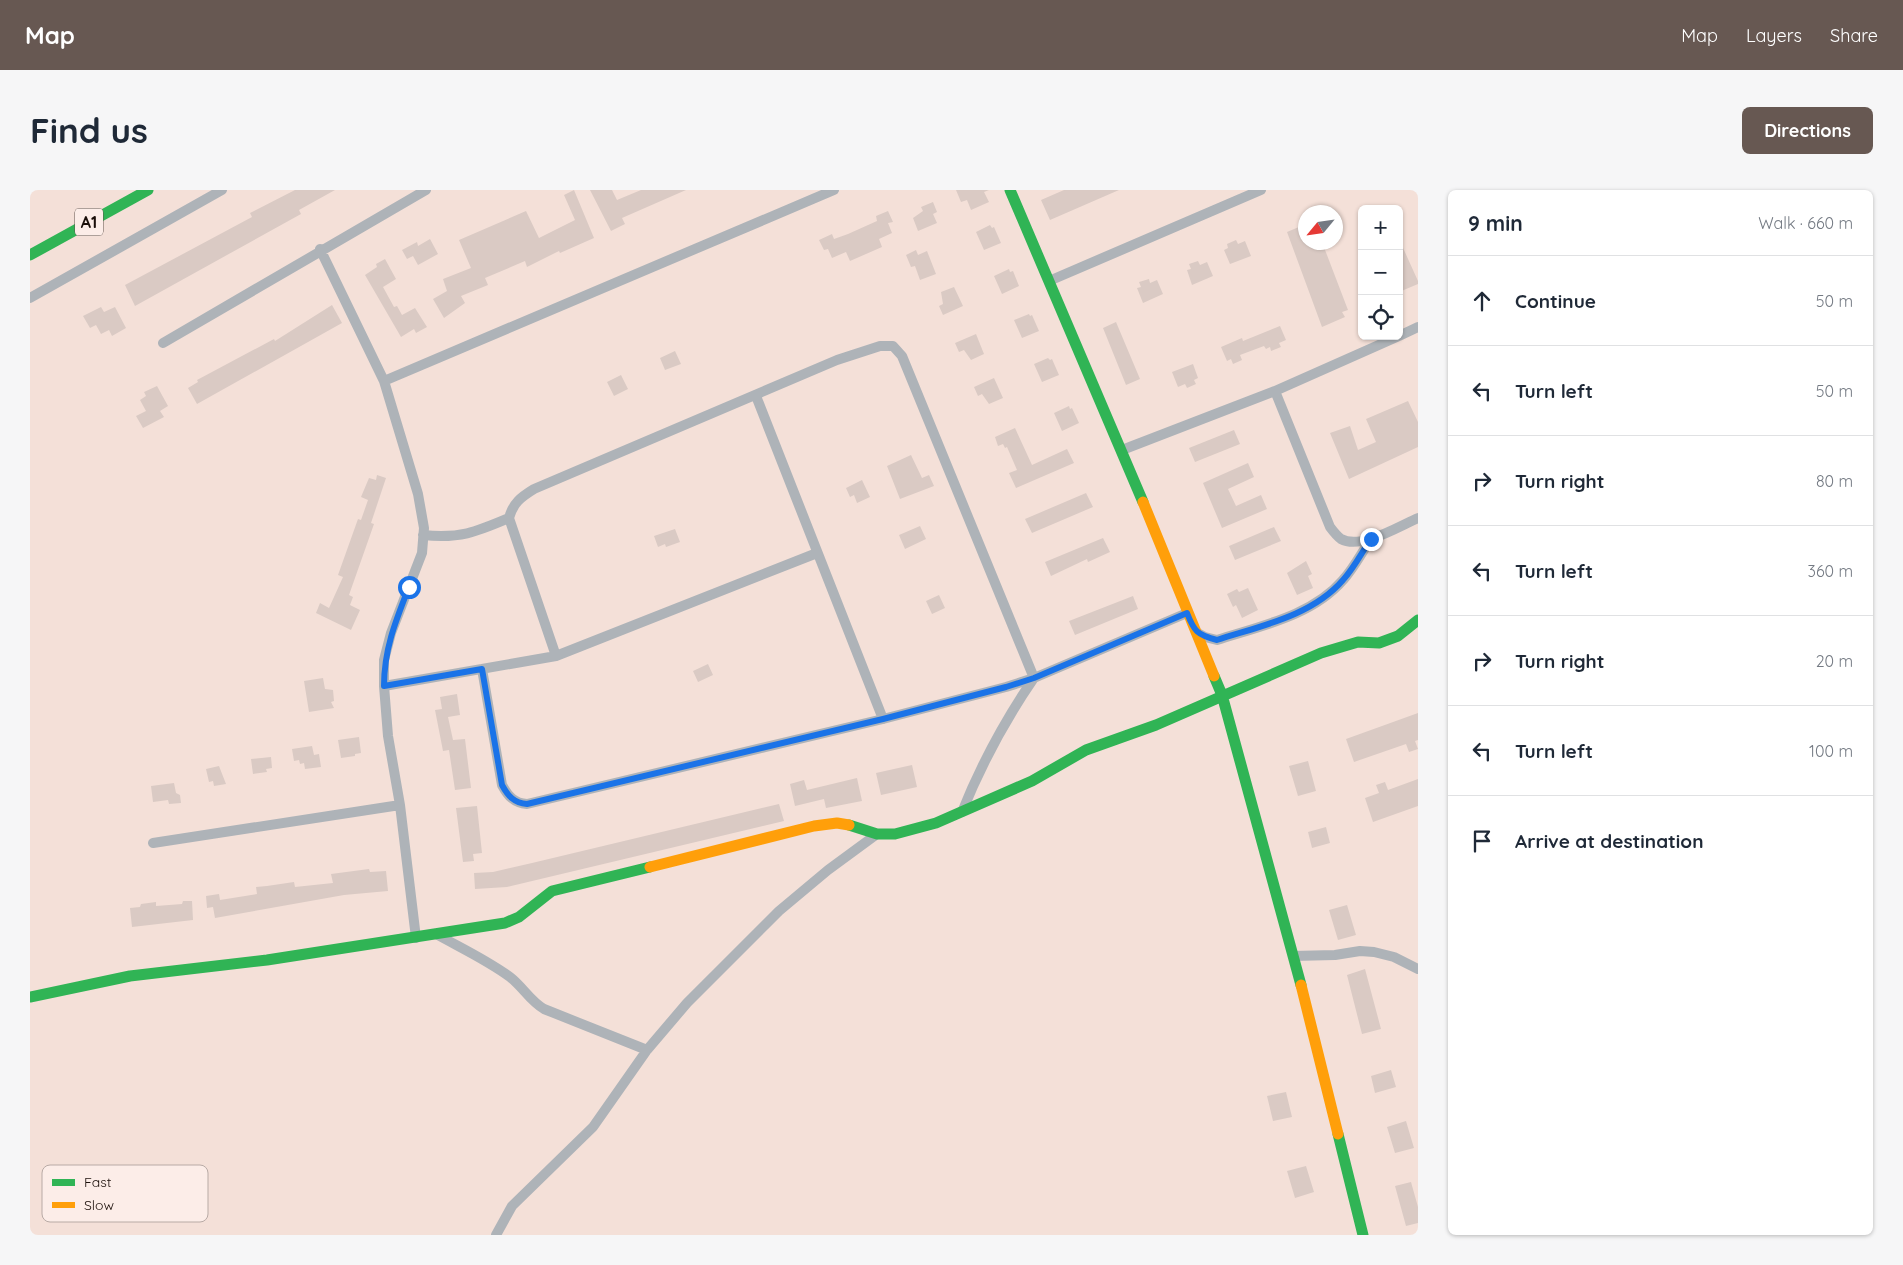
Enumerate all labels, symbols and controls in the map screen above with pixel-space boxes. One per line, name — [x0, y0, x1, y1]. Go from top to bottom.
text: Map — [25, 20, 75, 50]
text: Map — [1681, 24, 1718, 47]
text: Layers — [1746, 24, 1802, 47]
text: Share — [1830, 24, 1878, 47]
button: Directions — [1742, 107, 1873, 154]
text: Find us — [30, 108, 148, 152]
north arrow — [1298, 205, 1343, 250]
map controls — [1358, 205, 1403, 340]
button: + — [1358, 205, 1403, 250]
road number: A1 — [75, 208, 103, 236]
text: 9 min — [1468, 210, 1523, 236]
text: Walk · 660 m — [1758, 213, 1853, 233]
button: − — [1358, 250, 1403, 295]
icon: ahead — [1468, 287, 1496, 315]
text: Continue — [1515, 289, 1596, 313]
text: 50 m — [1816, 291, 1853, 311]
button: locate — [1358, 295, 1403, 340]
icon: left — [1468, 377, 1496, 405]
text: Turn left — [1515, 379, 1593, 403]
text: 50 m — [1816, 381, 1853, 401]
icon: right — [1468, 467, 1496, 495]
text: Turn right — [1515, 469, 1604, 493]
text: 80 m — [1816, 471, 1853, 491]
route end — [1360, 528, 1383, 551]
icon: left — [1468, 557, 1496, 585]
text: Turn left — [1515, 559, 1593, 583]
text: 360 m — [1808, 561, 1853, 581]
route start — [398, 576, 421, 599]
icon: right — [1468, 647, 1496, 675]
text: Turn right — [1515, 649, 1604, 673]
text: 20 m — [1816, 651, 1853, 671]
icon: left — [1468, 737, 1496, 765]
text: Turn left — [1515, 739, 1593, 763]
text: 100 m — [1809, 741, 1853, 761]
icon: arrive — [1468, 827, 1496, 855]
text: Arrive at destination — [1515, 829, 1704, 853]
legend — [42, 1165, 208, 1222]
text: Fast — [84, 1173, 112, 1191]
text: Slow — [84, 1196, 114, 1214]

